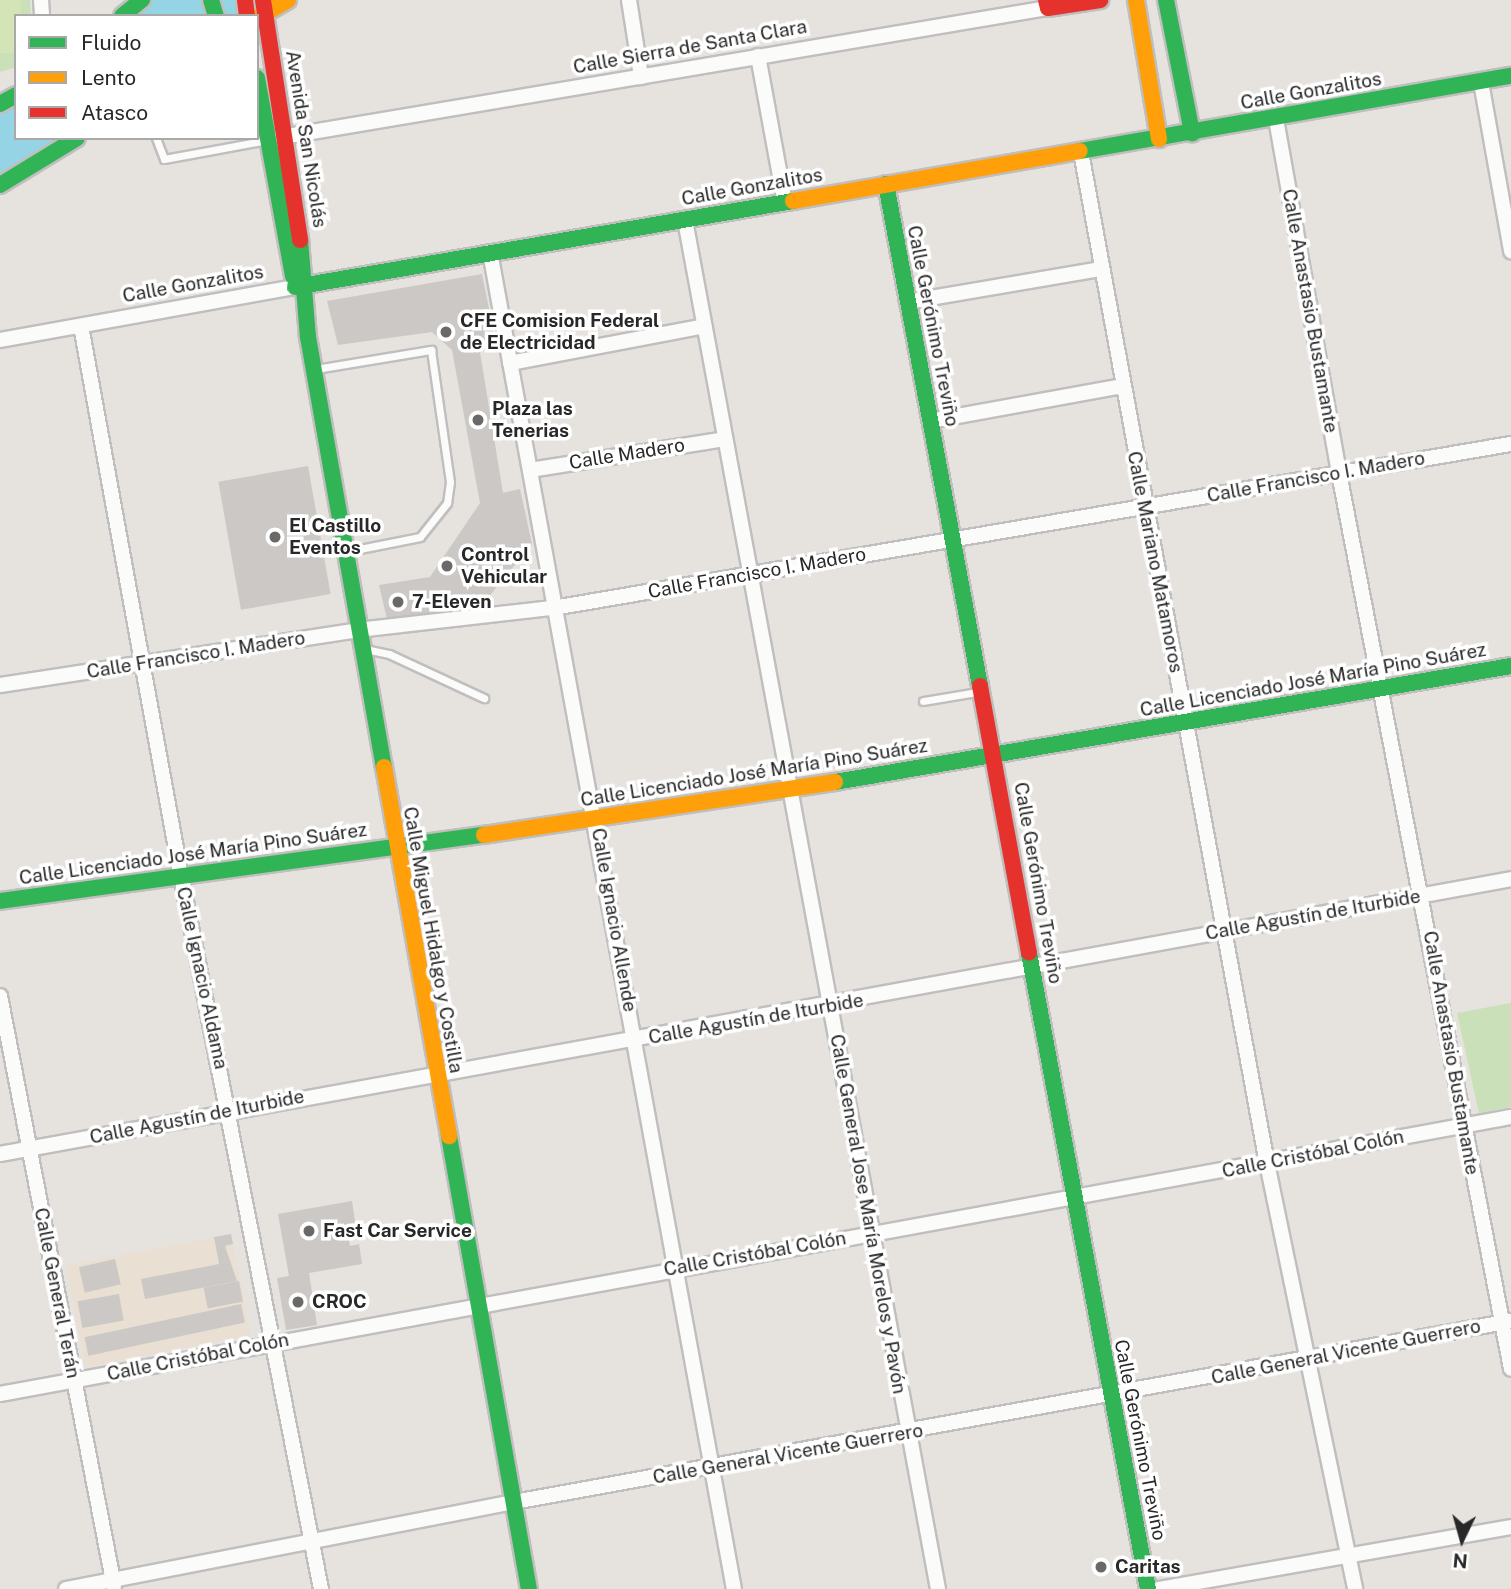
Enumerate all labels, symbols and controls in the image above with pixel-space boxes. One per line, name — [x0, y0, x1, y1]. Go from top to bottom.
legend — [14, 14, 259, 140]
street label: Calle Sierra de Santa Clara — [571, 15, 809, 79]
text: Fluido — [81, 30, 141, 55]
street label: Avenida San Nicolás — [281, 49, 331, 229]
text: Lento — [81, 65, 136, 90]
street label: Calle Gonzalitos — [1239, 67, 1383, 115]
text: Atasco — [81, 100, 148, 125]
street label: Calle Gonzalitos — [680, 163, 824, 211]
street label: Calle Anastasio Bustamante — [1277, 187, 1343, 435]
street label: Calle Gerónimo Treviño — [902, 223, 964, 429]
street label: Calle Gonzalitos — [121, 260, 265, 308]
place label: CFE Comision Federal de Electricidad — [460, 310, 659, 354]
marker: CFE Comision Federal de Electricidad — [438, 324, 454, 340]
place label: Plaza las Tenerias — [492, 398, 573, 442]
marker: Plaza las Tenerias — [470, 412, 486, 428]
street label: Calle Madero — [567, 434, 687, 474]
street label: Calle Francisco I. Madero — [1205, 447, 1427, 507]
street label: Calle Mariano Matamoros — [1122, 449, 1188, 675]
place label: El Castillo Eventos — [289, 515, 381, 559]
marker: El Castillo Eventos — [267, 529, 283, 545]
street label: Calle Francisco I. Madero — [646, 543, 868, 603]
place label: Control Vehicular — [461, 544, 547, 588]
marker: Control Vehicular — [439, 558, 455, 574]
place label: 7-Eleven — [412, 591, 491, 613]
marker: 7-Eleven — [390, 594, 406, 610]
street label: Calle Francisco I. Madero — [85, 626, 307, 684]
street label: Calle Licenciado José María Pino Suárez — [1138, 638, 1488, 722]
street label: Calle Licenciado José María Pino Suárez — [579, 734, 929, 812]
street label: Calle Gerónimo Treviño — [1009, 780, 1067, 986]
street label: Calle Miguel Hidalgo y Costilla — [398, 805, 468, 1075]
street label: Calle Licenciado José María Pino Suárez — [17, 818, 369, 890]
street label: Calle Ignacio Allende — [587, 826, 641, 1014]
street label: Calle Ignacio Aldama — [172, 885, 232, 1071]
street label: Calle Agustín de Iturbide — [1203, 885, 1423, 945]
street label: Calle Anastasio Bustamante — [1418, 929, 1484, 1177]
street label: Calle Agustín de Iturbide — [646, 989, 866, 1049]
street label: Calle General Jose María Morelos y Pavón — [825, 1032, 911, 1396]
street label: Calle Agustín de Iturbide — [88, 1085, 306, 1149]
street label: Calle Cristóbal Colón — [1220, 1125, 1406, 1183]
street label: Calle General Terán — [29, 1206, 85, 1380]
place label: Fast Car Service — [323, 1220, 472, 1242]
marker: Fast Car Service — [301, 1223, 317, 1239]
street label: Calle Cristóbal Colón — [662, 1227, 848, 1281]
place label: CROC — [312, 1291, 367, 1313]
marker: CROC — [290, 1294, 306, 1310]
street label: Calle General Vicente Guerrero — [1209, 1315, 1483, 1389]
street label: Calle Cristóbal Colón — [105, 1328, 291, 1386]
street label: Calle Gerónimo Treviño — [1109, 1337, 1171, 1543]
street label: Calle General Vicente Guerrero — [651, 1419, 925, 1489]
north arrow — [1427, 1505, 1497, 1575]
text: N — [1452, 1549, 1469, 1573]
place label: Caritas — [1115, 1556, 1181, 1578]
marker: Caritas — [1093, 1559, 1109, 1575]

